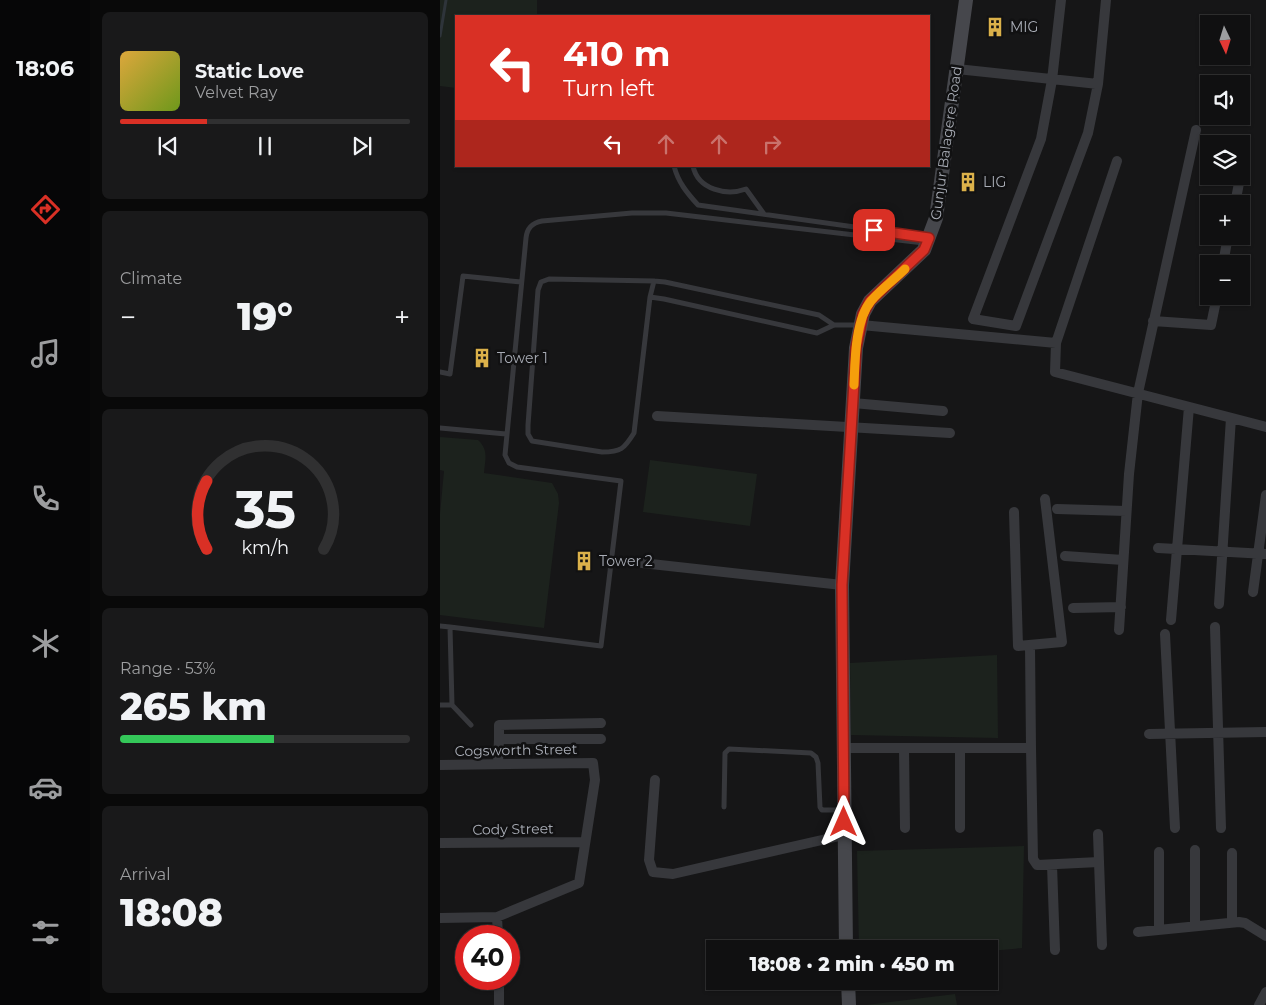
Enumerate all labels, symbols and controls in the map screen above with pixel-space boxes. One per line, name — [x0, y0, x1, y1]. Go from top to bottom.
north arrow — [1200, 15, 1250, 65]
map controls — [1200, 15, 1250, 305]
building icon: MIG — [984, 16, 1006, 38]
place label: MIG — [1010, 18, 1038, 36]
text: 410 m — [563, 32, 670, 75]
icon: left — [480, 35, 545, 100]
text: 18:06 — [16, 55, 74, 82]
text: Static Love — [195, 60, 304, 83]
street label: Gunjur Balagere Road — [926, 65, 966, 221]
text: Turn left — [563, 75, 655, 102]
button: sound — [1200, 75, 1250, 125]
text: Velvet Ray — [195, 83, 277, 102]
icon: left — [599, 130, 627, 158]
icon: ahead — [652, 130, 680, 158]
icon: ahead — [705, 130, 733, 158]
icon: right — [758, 130, 786, 158]
icon: previous — [154, 132, 182, 160]
icon: pause — [251, 132, 279, 160]
icon: next — [348, 132, 376, 160]
button: layers — [1200, 135, 1250, 185]
building icon: LIG — [957, 171, 979, 193]
place label: LIG — [983, 173, 1006, 191]
icon: directions — [28, 192, 63, 227]
button: + — [1200, 195, 1250, 245]
pin — [853, 209, 895, 251]
icon: arrive — [860, 216, 888, 244]
button: − — [1200, 255, 1250, 305]
text: Climate — [120, 269, 182, 288]
text: 19° — [237, 293, 293, 340]
text: − — [120, 300, 136, 334]
text: + — [394, 300, 410, 334]
icon: music — [28, 336, 63, 371]
building icon: Tower 1 — [471, 347, 493, 369]
place label: Tower 1 — [497, 349, 548, 367]
text: 35 — [233, 478, 296, 541]
icon: phone — [28, 481, 63, 516]
text: km/h — [241, 537, 289, 558]
building icon: Tower 2 — [573, 550, 595, 572]
place label: Tower 2 — [599, 552, 653, 570]
icon: climate — [28, 626, 63, 661]
text: Range · 53% — [120, 659, 216, 678]
text: 265 km — [120, 683, 267, 730]
street label: Cogsworth Street — [455, 740, 578, 760]
icon: car — [28, 770, 63, 805]
position arrow — [817, 795, 869, 847]
street label: Cody Street — [472, 819, 554, 839]
text: Arrival — [120, 865, 170, 884]
text: 18:08 — [120, 889, 223, 936]
icon: filters — [28, 915, 63, 950]
speed limit sign: 40 — [455, 925, 520, 990]
text: 18:08 · 2 min · 450 m — [749, 953, 955, 976]

